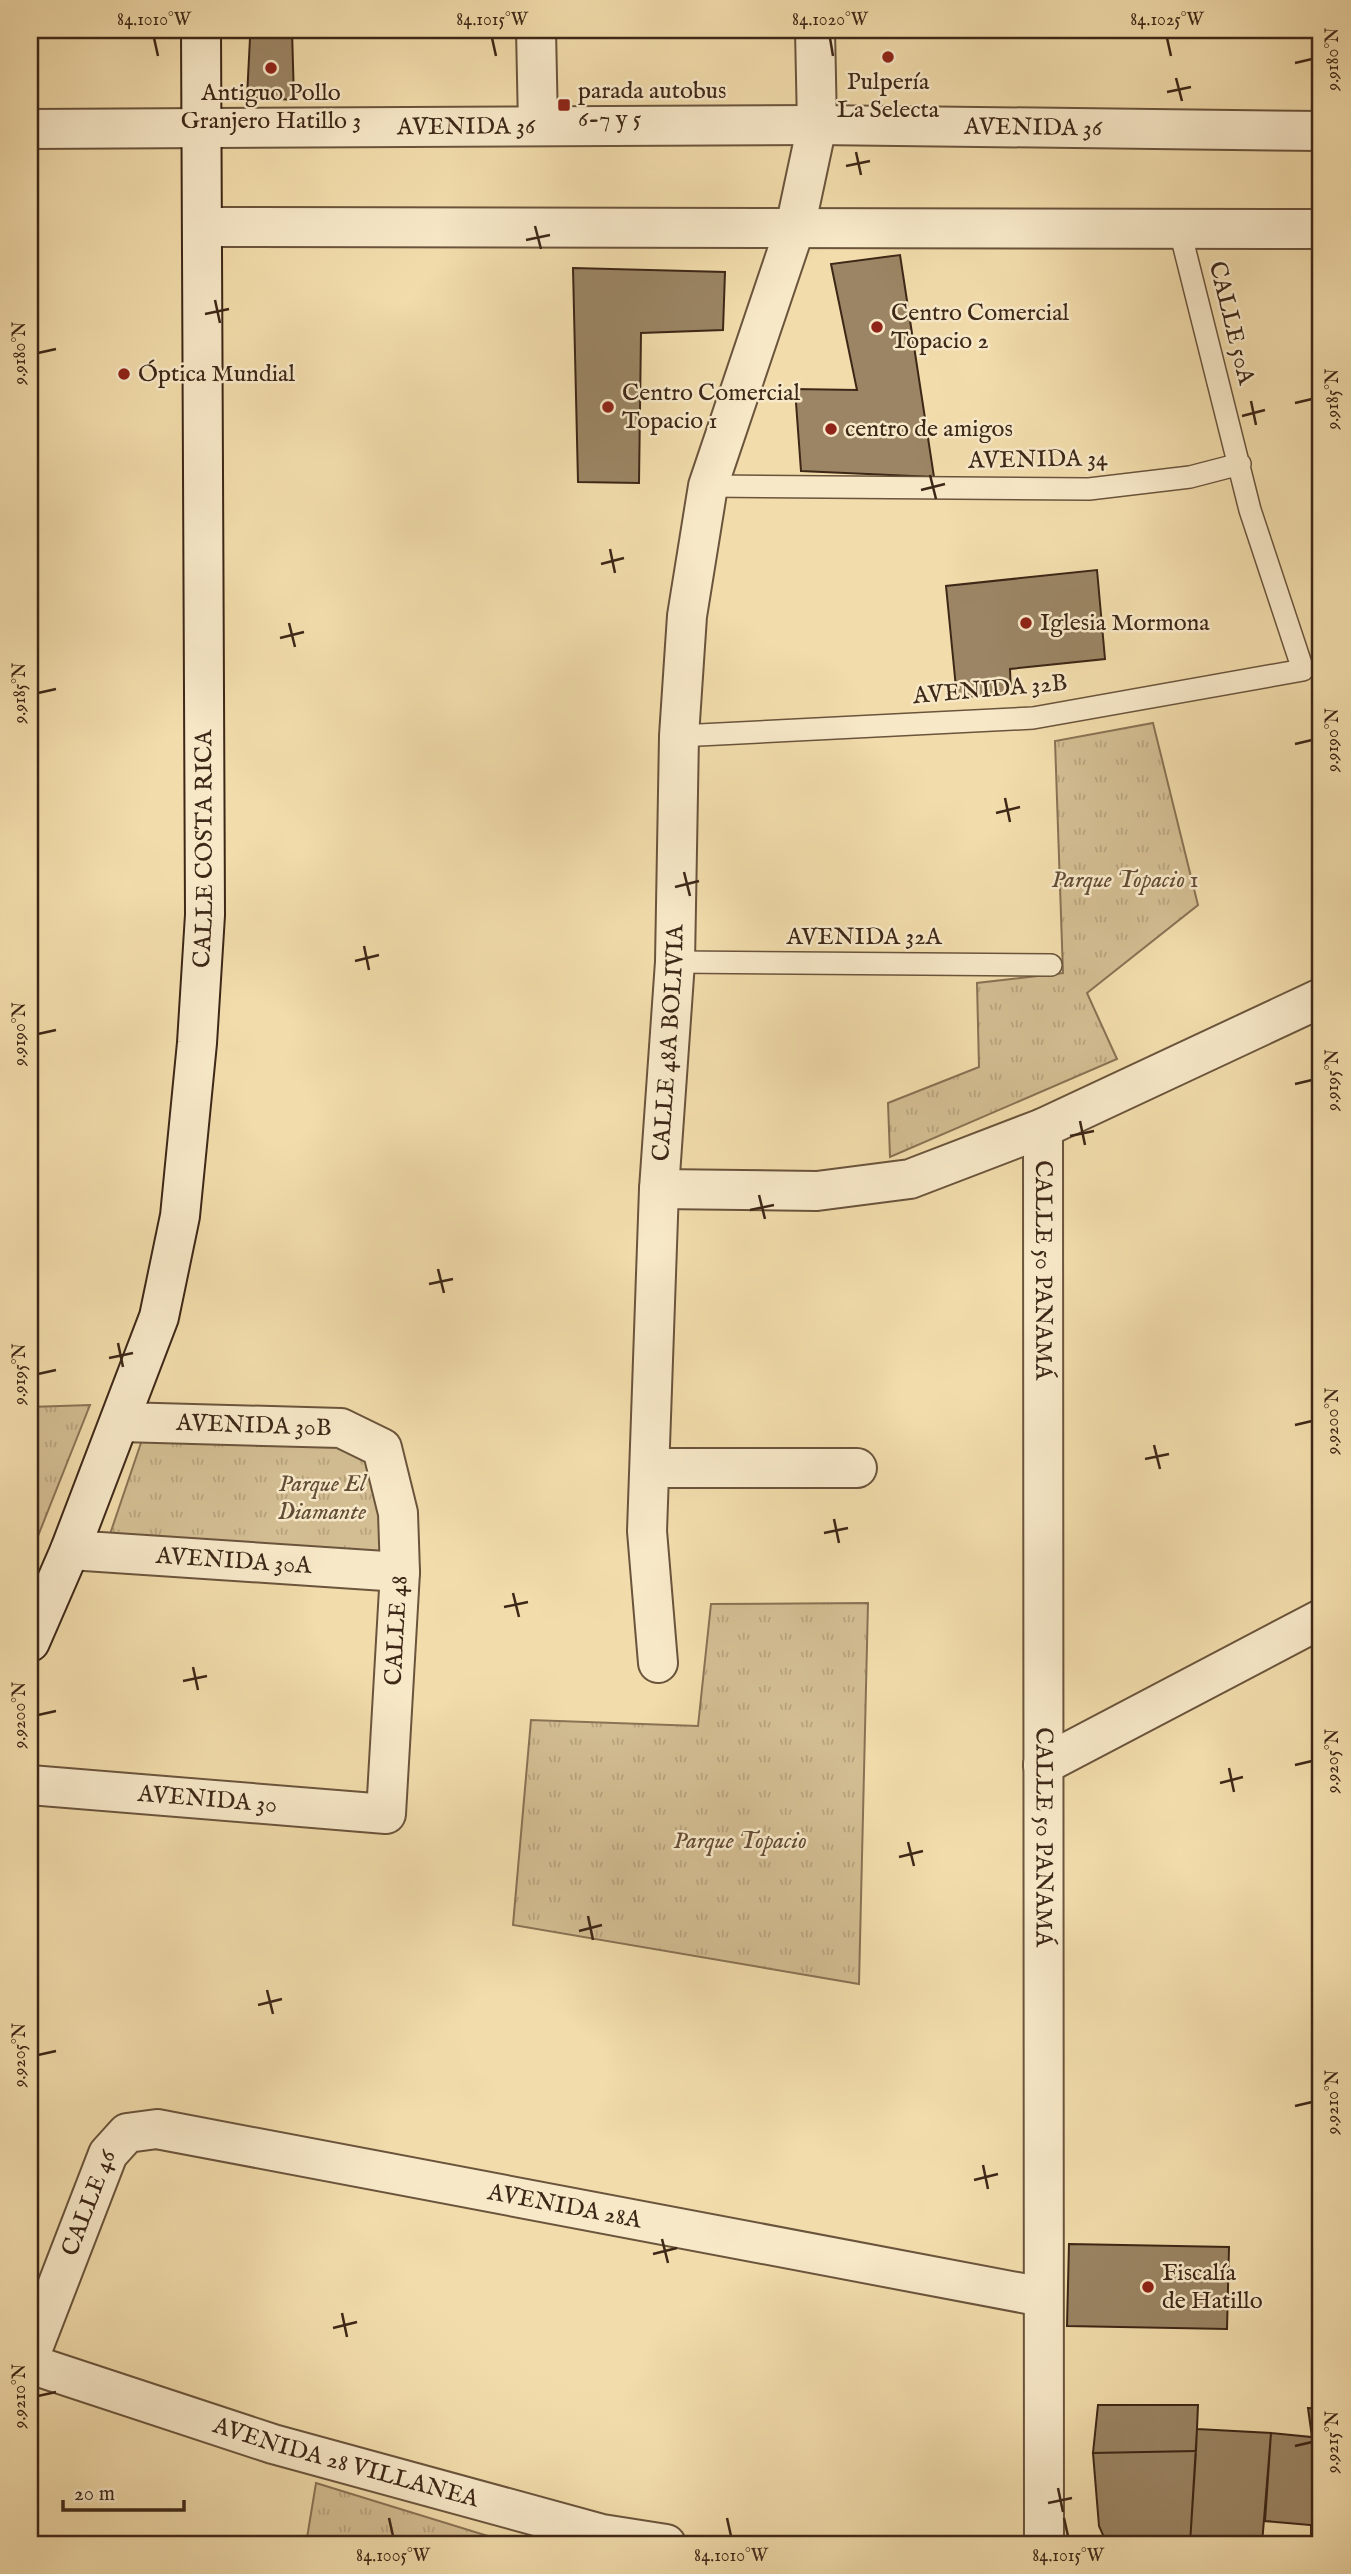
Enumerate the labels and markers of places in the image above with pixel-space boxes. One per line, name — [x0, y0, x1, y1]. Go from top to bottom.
marker: Pulpería La Selecta — [880, 49, 896, 65]
marker: Antiguo Pollo Granjero Hatillo 3 — [263, 60, 279, 76]
place label: Pulpería La Selecta — [837, 67, 940, 126]
place label: parada autobus 6-7 y 5 — [578, 76, 727, 135]
place label: Antiguo Pollo Granjero Hatillo 3 — [181, 78, 361, 137]
marker: parada autobus 6-7 y 5 — [556, 97, 572, 113]
place label: Centro Comercial Topacio 2 — [891, 298, 1070, 357]
marker: Centro Comercial Topacio 2 — [869, 319, 885, 335]
place label: Óptica Mundial — [138, 359, 295, 390]
marker: Óptica Mundial — [116, 366, 132, 382]
place label: Centro Comercial Topacio 1 — [622, 378, 801, 437]
marker: Centro Comercial Topacio 1 — [600, 399, 616, 415]
place label: centro de amigos — [845, 414, 1013, 445]
marker: centro de amigos — [823, 421, 839, 437]
place label: Iglesia Mormona — [1040, 608, 1210, 639]
marker: Iglesia Mormona — [1018, 615, 1034, 631]
place label: Fiscalía de Hatillo — [1162, 2258, 1263, 2317]
marker: Fiscalía de Hatillo — [1140, 2279, 1156, 2295]

